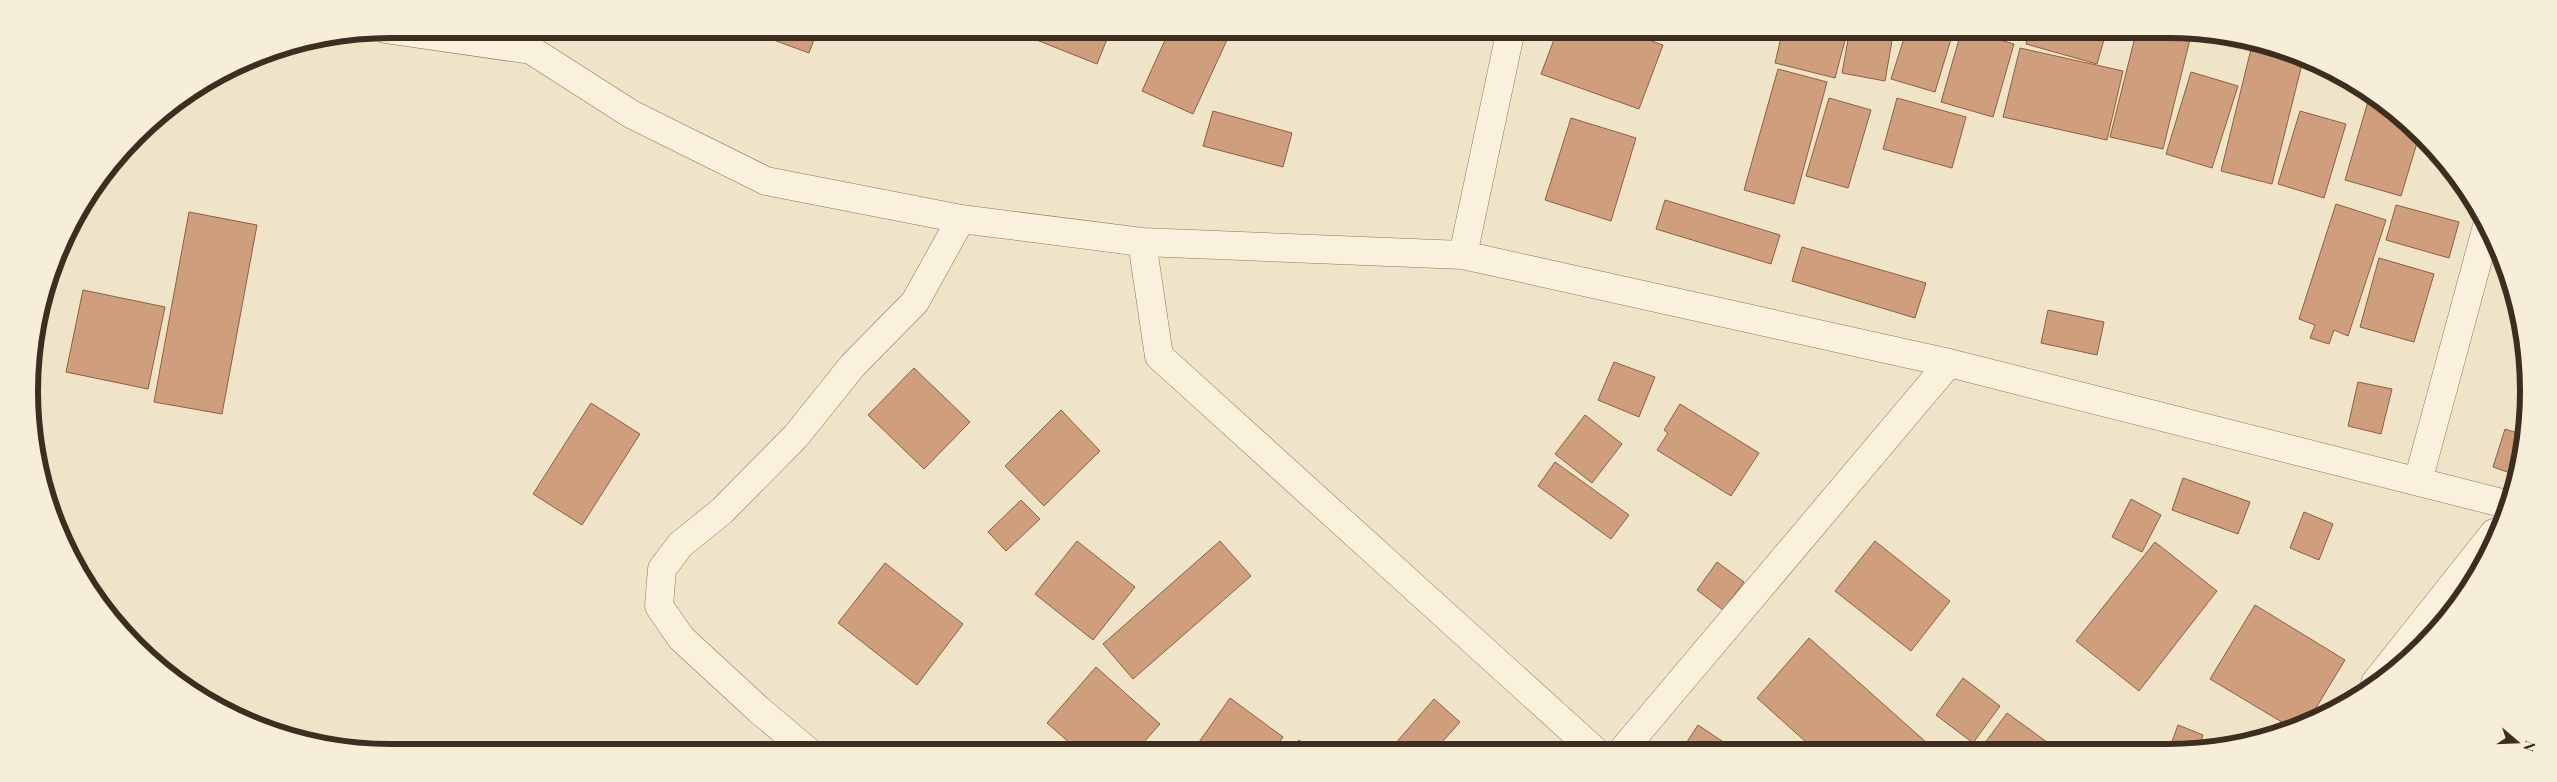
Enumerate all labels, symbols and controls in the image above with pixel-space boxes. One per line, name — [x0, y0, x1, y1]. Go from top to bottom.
north arrow — [2492, 717, 2542, 767]
text: N — [2519, 739, 2540, 754]

